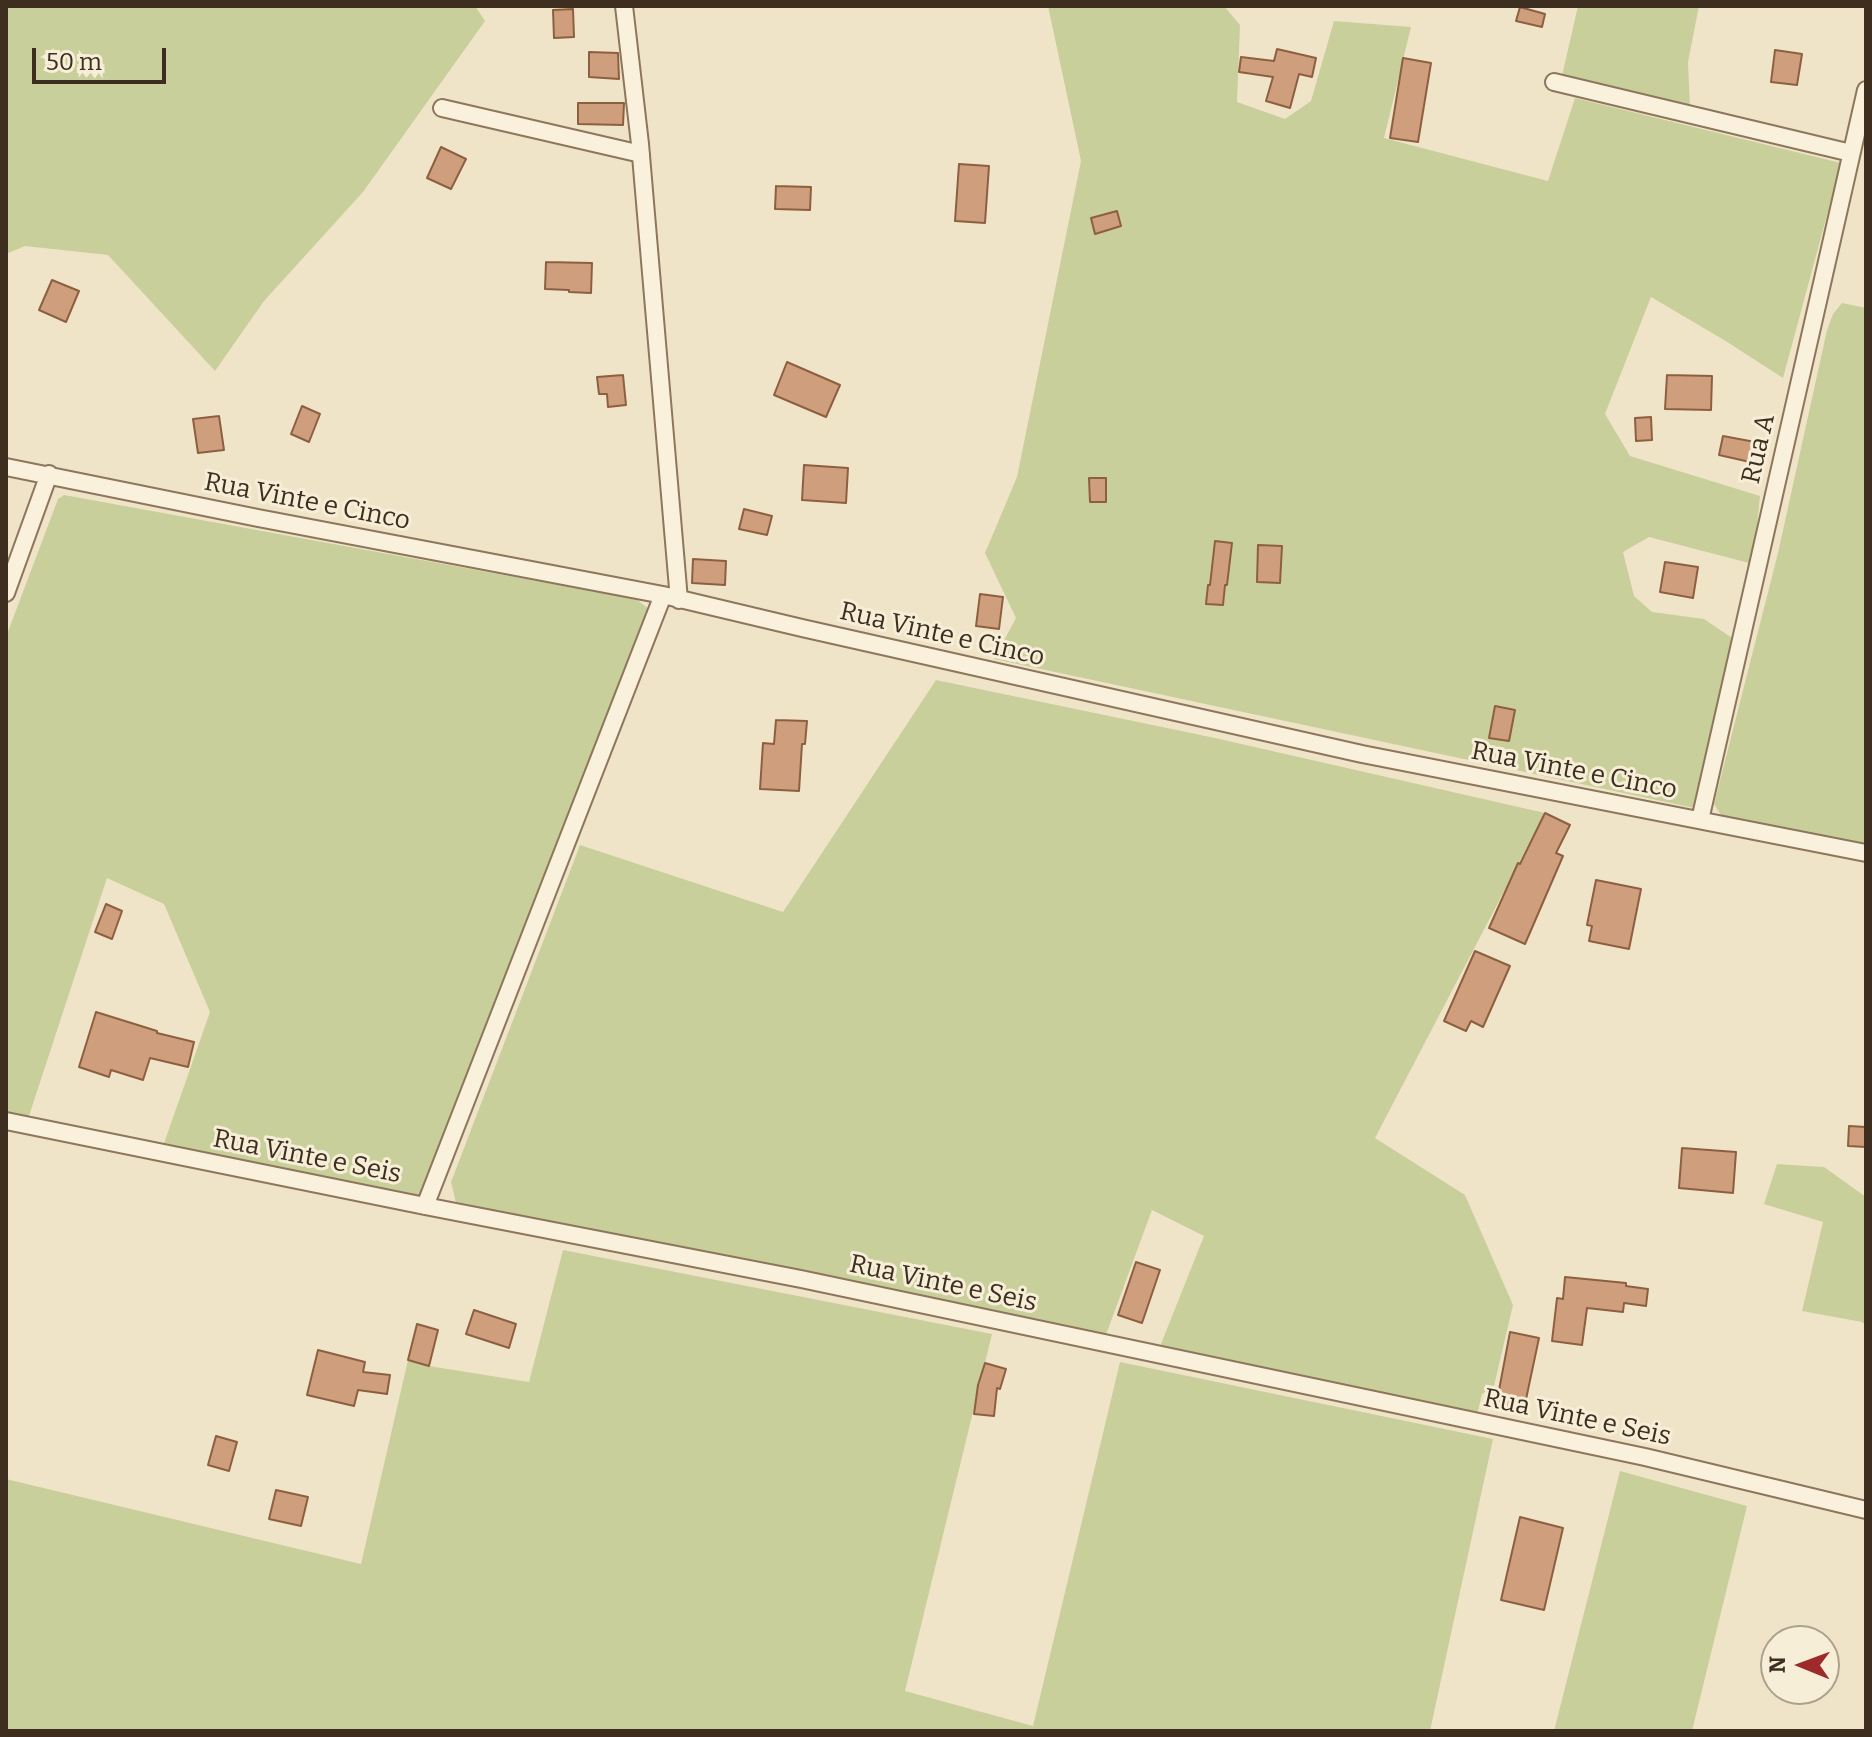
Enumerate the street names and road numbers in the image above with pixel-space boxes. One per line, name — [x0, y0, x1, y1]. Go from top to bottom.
street label: Rua A — [1736, 411, 1782, 487]
street label: Rua Vinte e Cinco — [201, 467, 413, 537]
street label: Rua Vinte e Cinco — [837, 596, 1047, 674]
street label: Rua Vinte e Cinco — [1468, 736, 1680, 806]
street label: Rua Vinte e Seis — [210, 1123, 404, 1191]
street label: Rua Vinte e Seis — [846, 1249, 1040, 1319]
street label: Rua Vinte e Seis — [1480, 1383, 1674, 1453]

